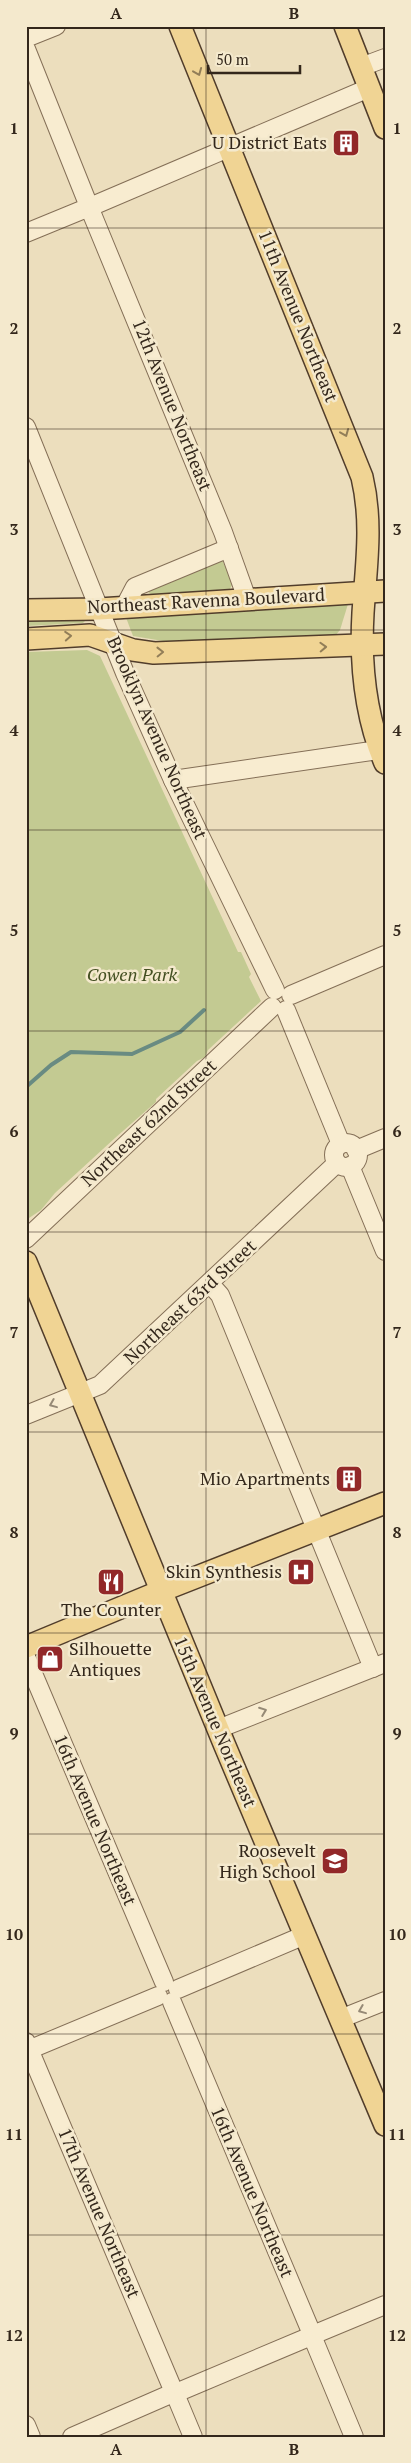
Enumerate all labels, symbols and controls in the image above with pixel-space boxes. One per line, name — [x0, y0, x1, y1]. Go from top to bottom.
text: A — [110, 2, 122, 24]
text: B — [289, 2, 299, 24]
scale bar — [208, 42, 301, 74]
text: 50 m — [216, 49, 249, 69]
one-way arrow — [192, 67, 202, 75]
text: 1 — [9, 117, 19, 139]
text: 1 — [392, 117, 402, 139]
building icon: U District Eats — [331, 128, 361, 158]
place label: U District Eats — [212, 130, 327, 154]
street label: 11th Avenue Northeast — [253, 226, 345, 406]
street label: 12th Avenue Northeast — [127, 315, 219, 495]
text: 2 — [9, 317, 19, 339]
text: 2 — [392, 317, 402, 339]
one-way arrow — [339, 428, 349, 437]
text: 3 — [9, 518, 19, 540]
text: 3 — [392, 518, 402, 540]
street label: Northeast Ravenna Boulevard — [86, 582, 325, 618]
one-way arrow — [65, 630, 73, 641]
street label: Brooklyn Avenue Northeast — [102, 632, 214, 843]
one-way arrow — [319, 642, 327, 653]
one-way arrow — [156, 647, 164, 657]
text: 4 — [9, 719, 19, 741]
text: 4 — [392, 719, 402, 741]
text: 5 — [9, 919, 19, 941]
text: 5 — [392, 919, 402, 941]
park label: Cowen Park — [87, 962, 178, 986]
street label: Northeast 62nd Street — [76, 1053, 221, 1191]
text: 6 — [9, 1120, 19, 1142]
text: 6 — [392, 1120, 402, 1142]
street label: Northeast 63rd Street — [118, 1233, 261, 1369]
text: 7 — [9, 1321, 19, 1343]
text: 7 — [392, 1321, 402, 1343]
one-way arrow — [49, 1398, 58, 1408]
building icon: Mio Apartments — [334, 1464, 364, 1494]
place label: Mio Apartments — [200, 1466, 330, 1490]
text: 8 — [9, 1521, 19, 1543]
text: 8 — [392, 1521, 402, 1543]
hospital icon: Skin Synthesis — [286, 1557, 316, 1587]
place label: Skin Synthesis — [166, 1559, 282, 1583]
restaurant icon: The Counter — [96, 1567, 126, 1597]
place label: The Counter — [61, 1597, 161, 1621]
street label: 15th Avenue Northeast — [169, 1632, 263, 1811]
place label: Silhouette Antiques — [69, 1636, 152, 1681]
shop icon: Silhouette Antiques — [35, 1644, 65, 1674]
one-way arrow — [259, 1707, 267, 1717]
text: 9 — [9, 1722, 19, 1744]
text: 9 — [392, 1722, 402, 1744]
street label: 16th Avenue Northeast — [49, 1730, 143, 1909]
place label: Roosevelt High School — [219, 1838, 316, 1883]
school or university icon: Roosevelt High School — [320, 1846, 350, 1876]
text: 10 — [5, 1923, 23, 1945]
text: 10 — [388, 1923, 406, 1945]
one-way arrow — [359, 2005, 367, 2015]
street label: 16th Avenue Northeast — [206, 2102, 300, 2281]
text: 11 — [5, 2123, 23, 2145]
text: 11 — [388, 2123, 406, 2145]
street label: 17th Avenue Northeast — [53, 2124, 147, 2302]
text: 12 — [5, 2324, 23, 2346]
text: 12 — [388, 2324, 406, 2346]
text: A — [110, 2438, 122, 2460]
text: B — [289, 2438, 299, 2460]

